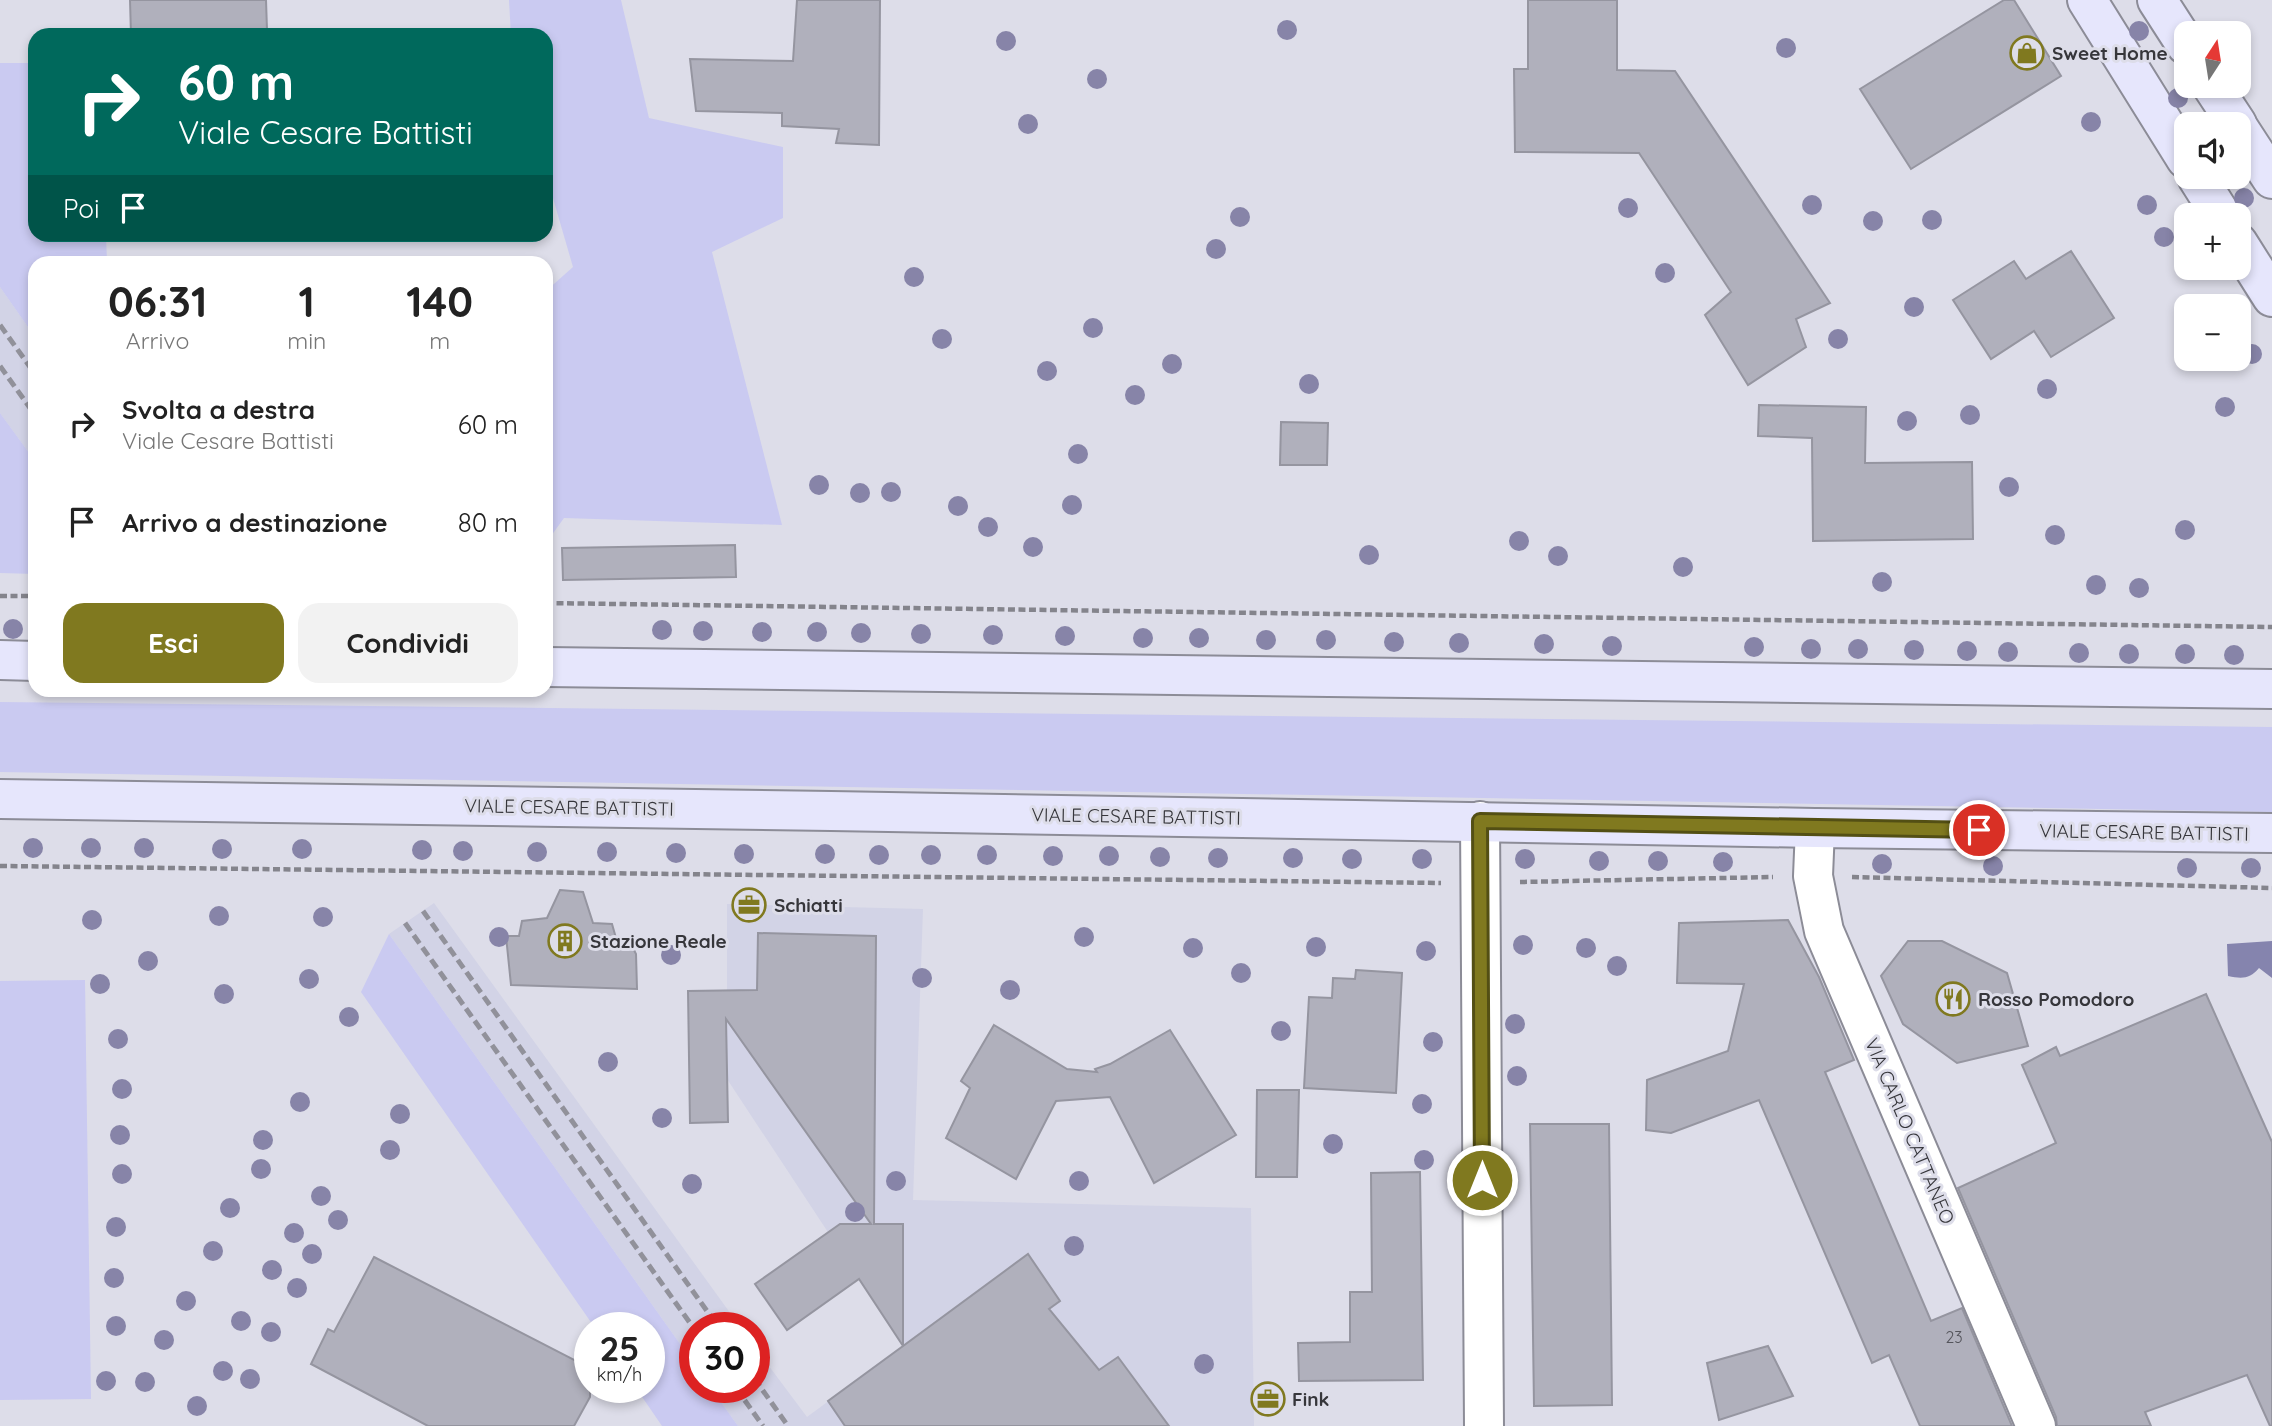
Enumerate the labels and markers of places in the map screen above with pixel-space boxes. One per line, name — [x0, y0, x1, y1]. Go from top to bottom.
shop icon: Sweet Home — [2008, 34, 2046, 72]
place label: Sweet Home — [2052, 41, 2168, 65]
pin — [1949, 800, 2009, 860]
office icon: Schiatti — [730, 886, 768, 924]
place label: Schiatti — [774, 893, 843, 917]
building icon: Stazione Reale — [546, 922, 584, 960]
place label: Stazione Reale — [590, 929, 727, 953]
restaurant icon: Rosso Pomodoro — [1934, 980, 1972, 1018]
place label: Rosso Pomodoro — [1978, 987, 2134, 1011]
office icon: Fink — [1249, 1380, 1287, 1418]
place label: Fink — [1292, 1387, 1329, 1411]

